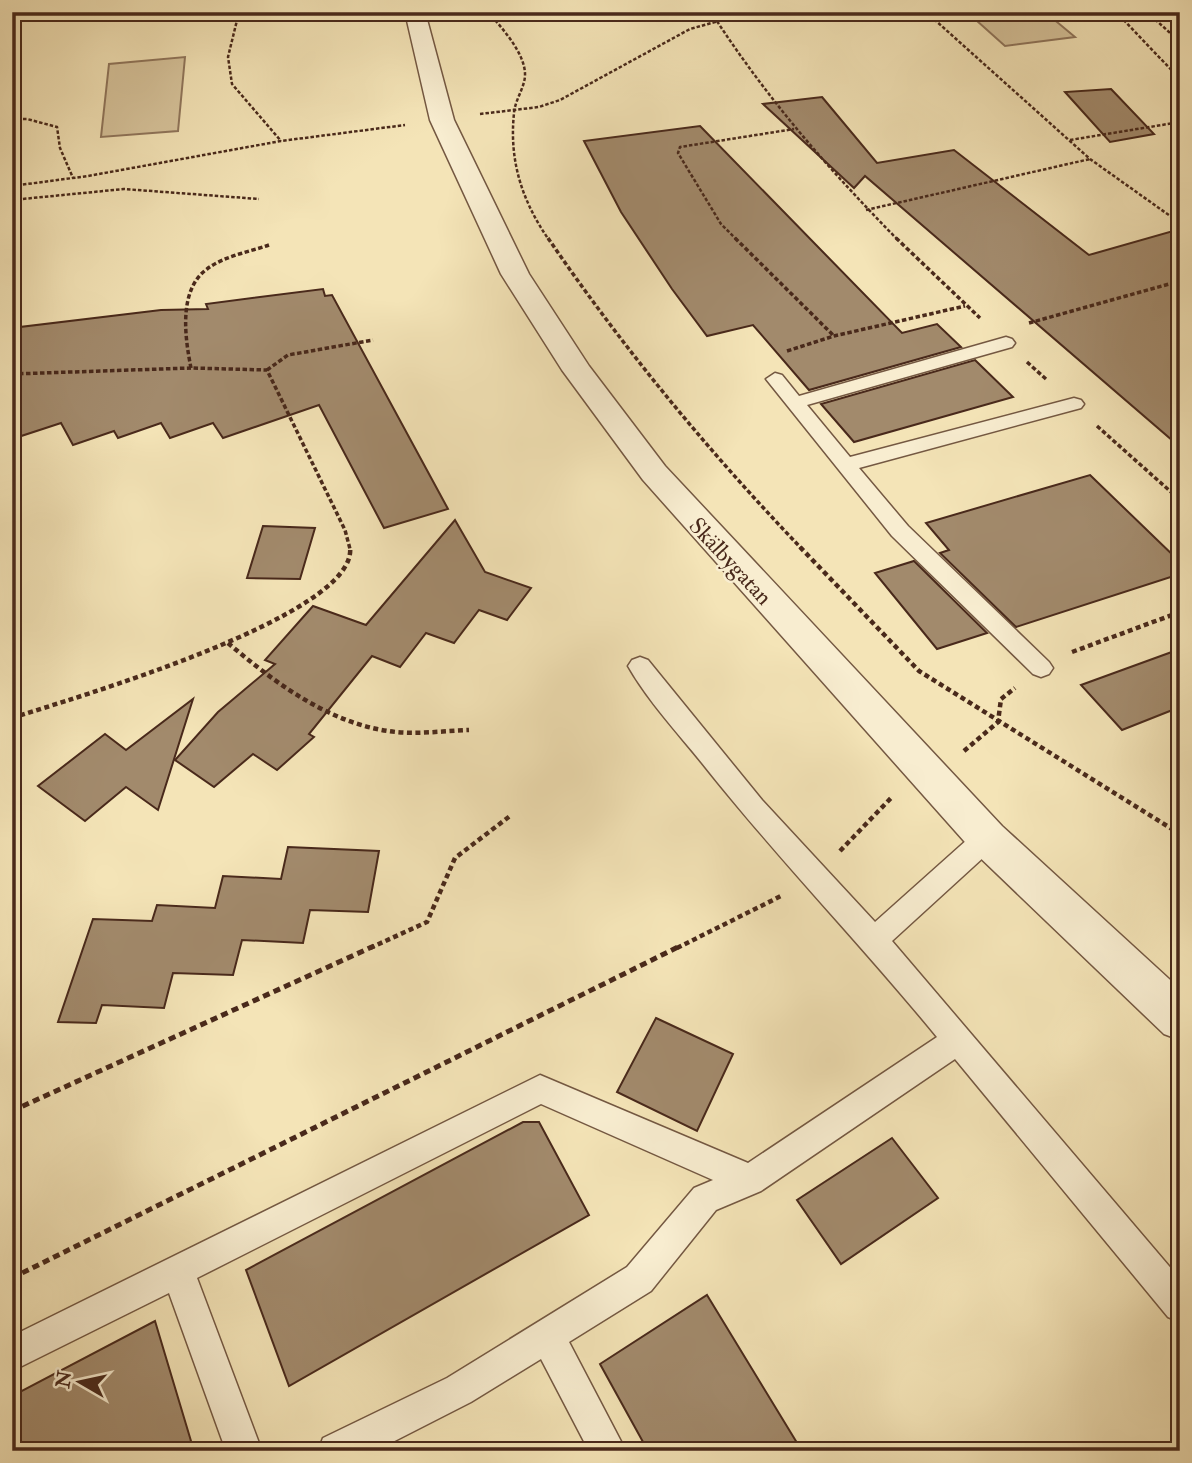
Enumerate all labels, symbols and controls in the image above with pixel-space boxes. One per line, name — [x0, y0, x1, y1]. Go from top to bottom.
street label: Skälbygatan — [683, 511, 779, 611]
north arrow — [46, 1348, 116, 1418]
text: N — [51, 1368, 78, 1391]

